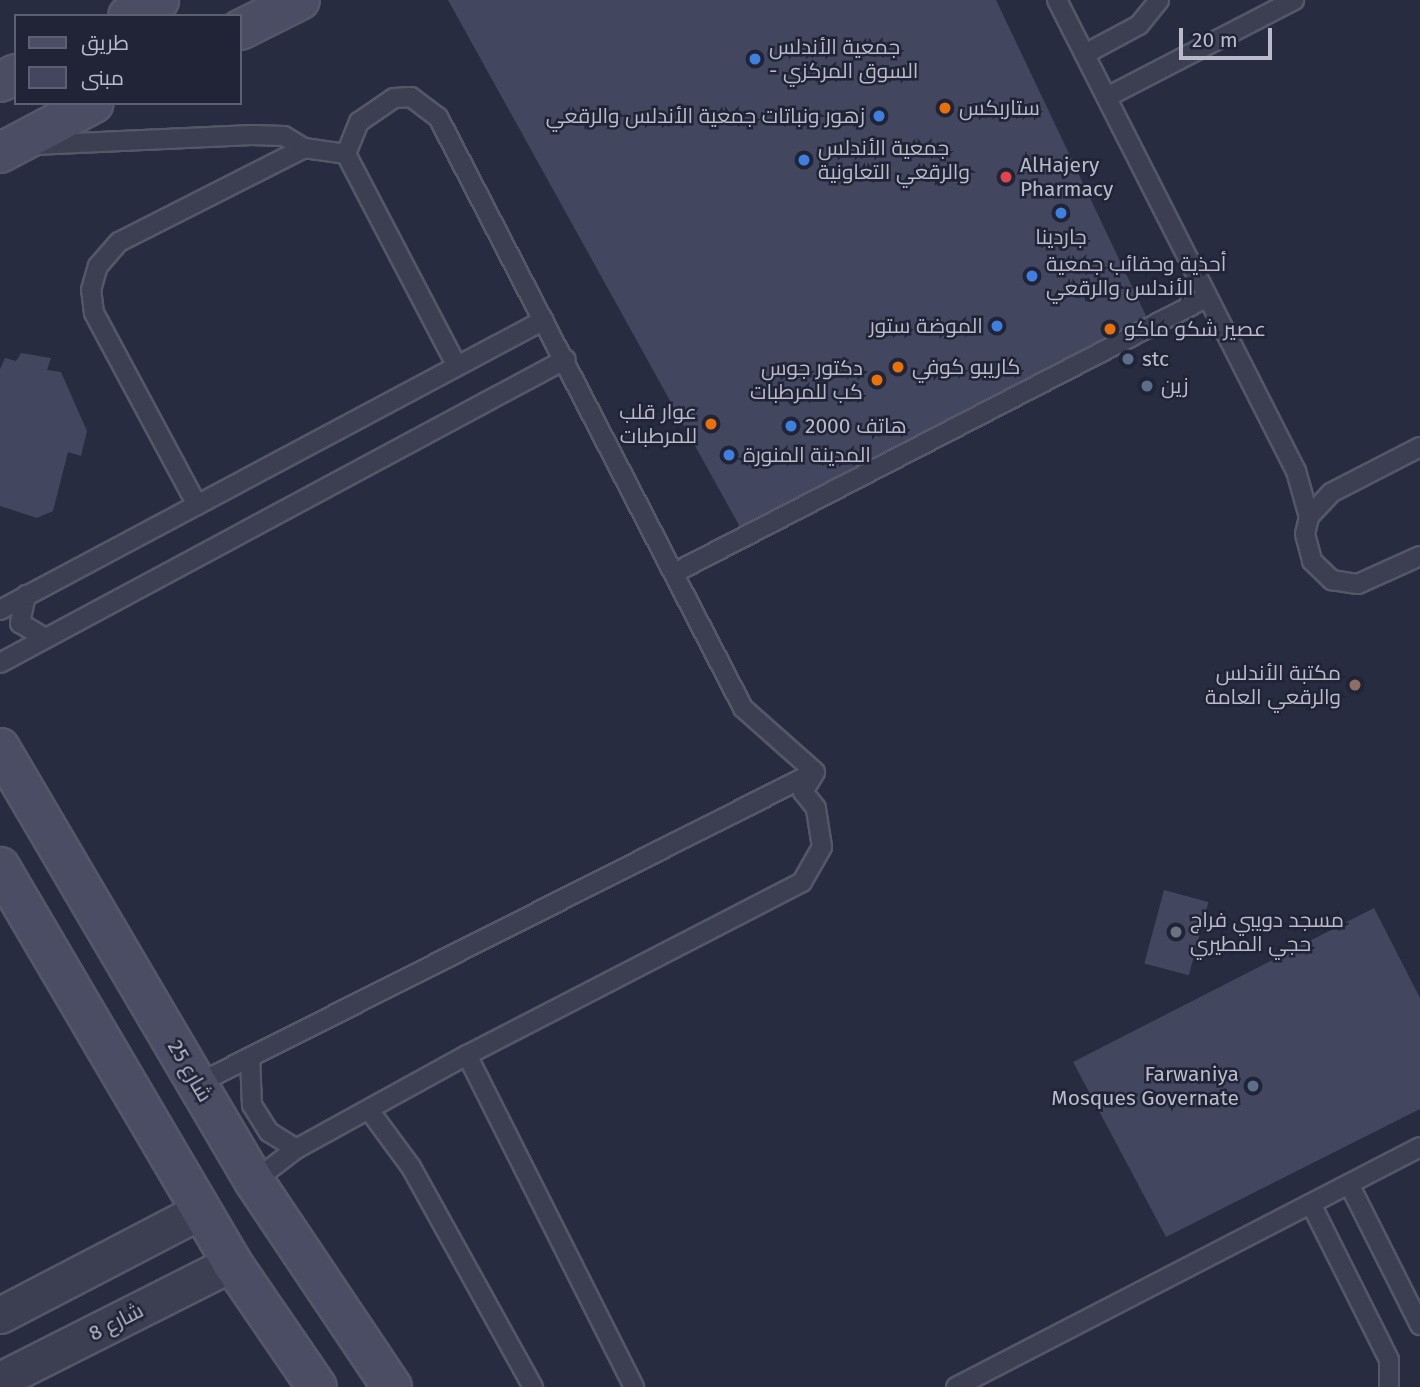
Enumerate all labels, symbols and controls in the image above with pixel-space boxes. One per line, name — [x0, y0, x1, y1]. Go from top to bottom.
legend — [14, 14, 242, 105]
scale bar — [1182, 14, 1275, 58]
text: 20 m — [1192, 27, 1238, 53]
text: طريق — [81, 30, 129, 56]
place label: جمعية الأندلس - السوق المركزي — [769, 34, 918, 84]
marker: جمعية الأندلس - السوق المركزي — [747, 51, 763, 67]
text: مبنى — [81, 65, 124, 91]
place label: ستاربكس — [959, 95, 1040, 121]
marker: ستاربكس — [937, 100, 953, 116]
place label: زهور ونباتات جمعية الأندلس والرقعي — [546, 103, 865, 129]
marker: زهور ونباتات جمعية الأندلس والرقعي — [871, 108, 887, 124]
place label: جمعية الأندلس والرقعي التعاونية — [818, 135, 970, 185]
marker: جمعية الأندلس والرقعي التعاونية — [796, 152, 812, 168]
place label: AlHajery Pharmacy — [1020, 152, 1113, 202]
marker: AlHajery Pharmacy — [998, 169, 1014, 185]
marker: جاردينا — [1053, 205, 1069, 221]
place label: جاردينا — [1035, 224, 1087, 250]
place label: أحذية وحقائب جمعية الأندلس والرقعي — [1046, 251, 1226, 301]
marker: أحذية وحقائب جمعية الأندلس والرقعي — [1024, 268, 1040, 284]
place label: الموضة ستور — [869, 313, 983, 339]
place label: عصير شكو ماكو — [1124, 316, 1266, 342]
marker: الموضة ستور — [989, 318, 1005, 334]
marker: عصير شكو ماكو — [1102, 321, 1118, 337]
place label: stc — [1142, 346, 1169, 372]
marker: stc — [1120, 351, 1136, 367]
place label: كاريبو كوفي — [912, 354, 1020, 380]
place label: دكتور جوس كب للمرطبات — [750, 355, 863, 405]
marker: كاريبو كوفي — [890, 359, 906, 375]
marker: دكتور جوس كب للمرطبات — [869, 372, 885, 388]
place label: زين — [1161, 373, 1188, 399]
marker: زين — [1139, 378, 1155, 394]
place label: عوار قلب للمرطبات — [619, 399, 697, 449]
place label: هاتف 2000 — [805, 413, 907, 439]
marker: عوار قلب للمرطبات — [703, 416, 719, 432]
marker: هاتف 2000 — [783, 418, 799, 434]
place label: المدينة المنورة — [743, 442, 871, 468]
marker: المدينة المنورة — [721, 447, 737, 463]
place label: مكتبة الأندلس والرقعي العامة — [1205, 660, 1341, 710]
marker: مكتبة الأندلس والرقعي العامة — [1347, 677, 1363, 693]
place label: مسجد دويبي فراج حجي المطيري — [1190, 907, 1344, 957]
marker: مسجد دويبي فراج حجي المطيري — [1168, 924, 1184, 940]
street label: شارع 25 — [162, 1036, 218, 1106]
place label: Farwaniya Mosques Governate — [1051, 1061, 1239, 1111]
marker: Farwaniya Mosques Governate — [1245, 1078, 1261, 1094]
street label: شارع 8 — [85, 1298, 147, 1346]

